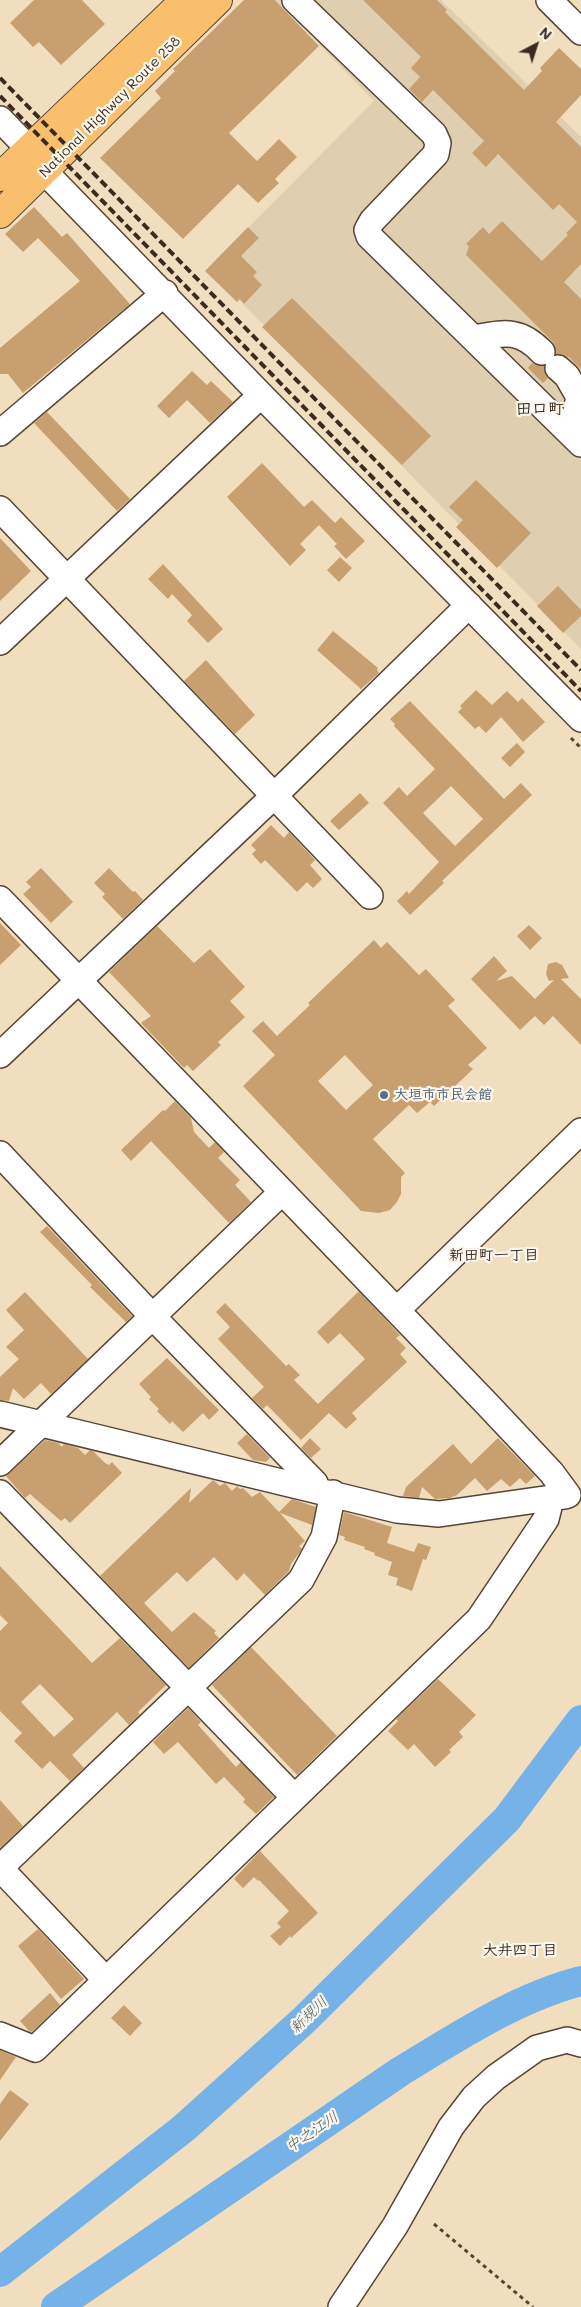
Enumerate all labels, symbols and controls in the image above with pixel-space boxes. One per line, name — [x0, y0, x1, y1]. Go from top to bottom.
north arrow — [511, 20, 561, 70]
text: N — [536, 22, 556, 44]
street label: National Highway Route 258 — [36, 33, 184, 181]
district label: 田口町 — [516, 399, 564, 419]
place label: 大垣市市民会館 — [394, 1087, 492, 1103]
marker: 大垣市市民会館 — [378, 1089, 390, 1101]
district label: 新田町一丁目 — [449, 1246, 539, 1264]
district label: 大井四丁目 — [483, 1941, 557, 1959]
water label: 新規川 — [287, 1993, 331, 2037]
water label: 中之江川 — [282, 2108, 342, 2156]

